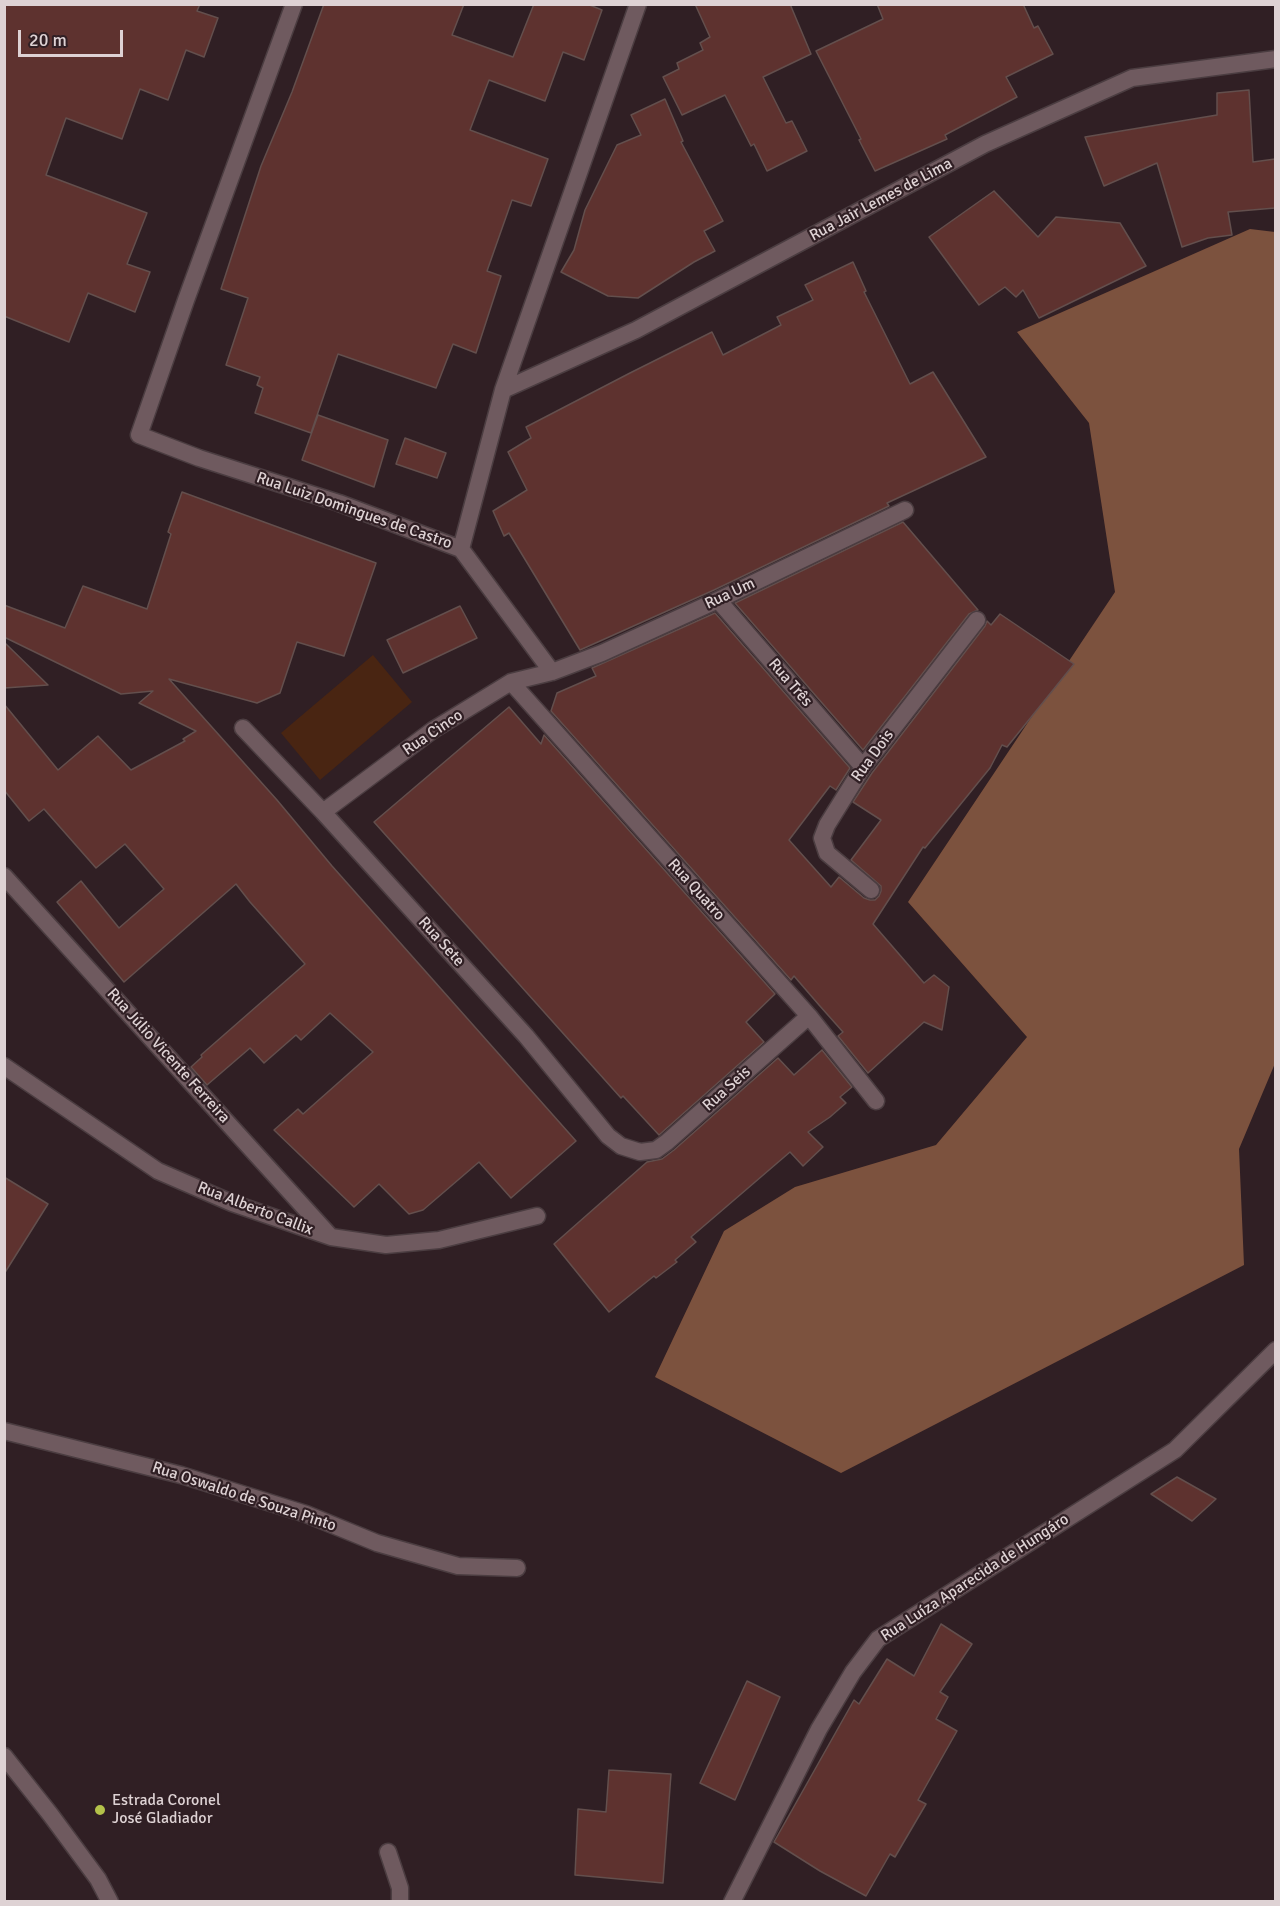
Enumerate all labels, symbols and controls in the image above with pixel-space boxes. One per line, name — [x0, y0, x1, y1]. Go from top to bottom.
scale bar — [21, 18, 126, 56]
text: 20 m — [29, 29, 67, 51]
street label: Rua Jair Lemes de Lima — [806, 154, 956, 246]
street label: Rua Luiz Domingues de Castro — [254, 468, 454, 554]
street label: Rua Um — [702, 574, 758, 614]
street label: Rua Três — [764, 655, 816, 711]
street label: Rua Cinco — [399, 706, 467, 760]
street label: Rua Dois — [848, 726, 898, 786]
street label: Rua Quatro — [663, 855, 729, 925]
street label: Rua Sete — [414, 913, 468, 971]
street label: Rua Júlio Vicente Ferreira — [102, 985, 234, 1127]
street label: Rua Seis — [699, 1063, 755, 1115]
street label: Rua Alberto Callix — [194, 1178, 316, 1240]
street label: Rua Oswaldo de Souza Pinto — [150, 1458, 338, 1536]
street label: Rua Luíza Aparecida de Hungáro — [877, 1510, 1073, 1646]
place label: Estrada Coronel José Gladiador — [112, 1791, 221, 1829]
marker: Estrada Coronel José Gladiador — [93, 1803, 107, 1817]

